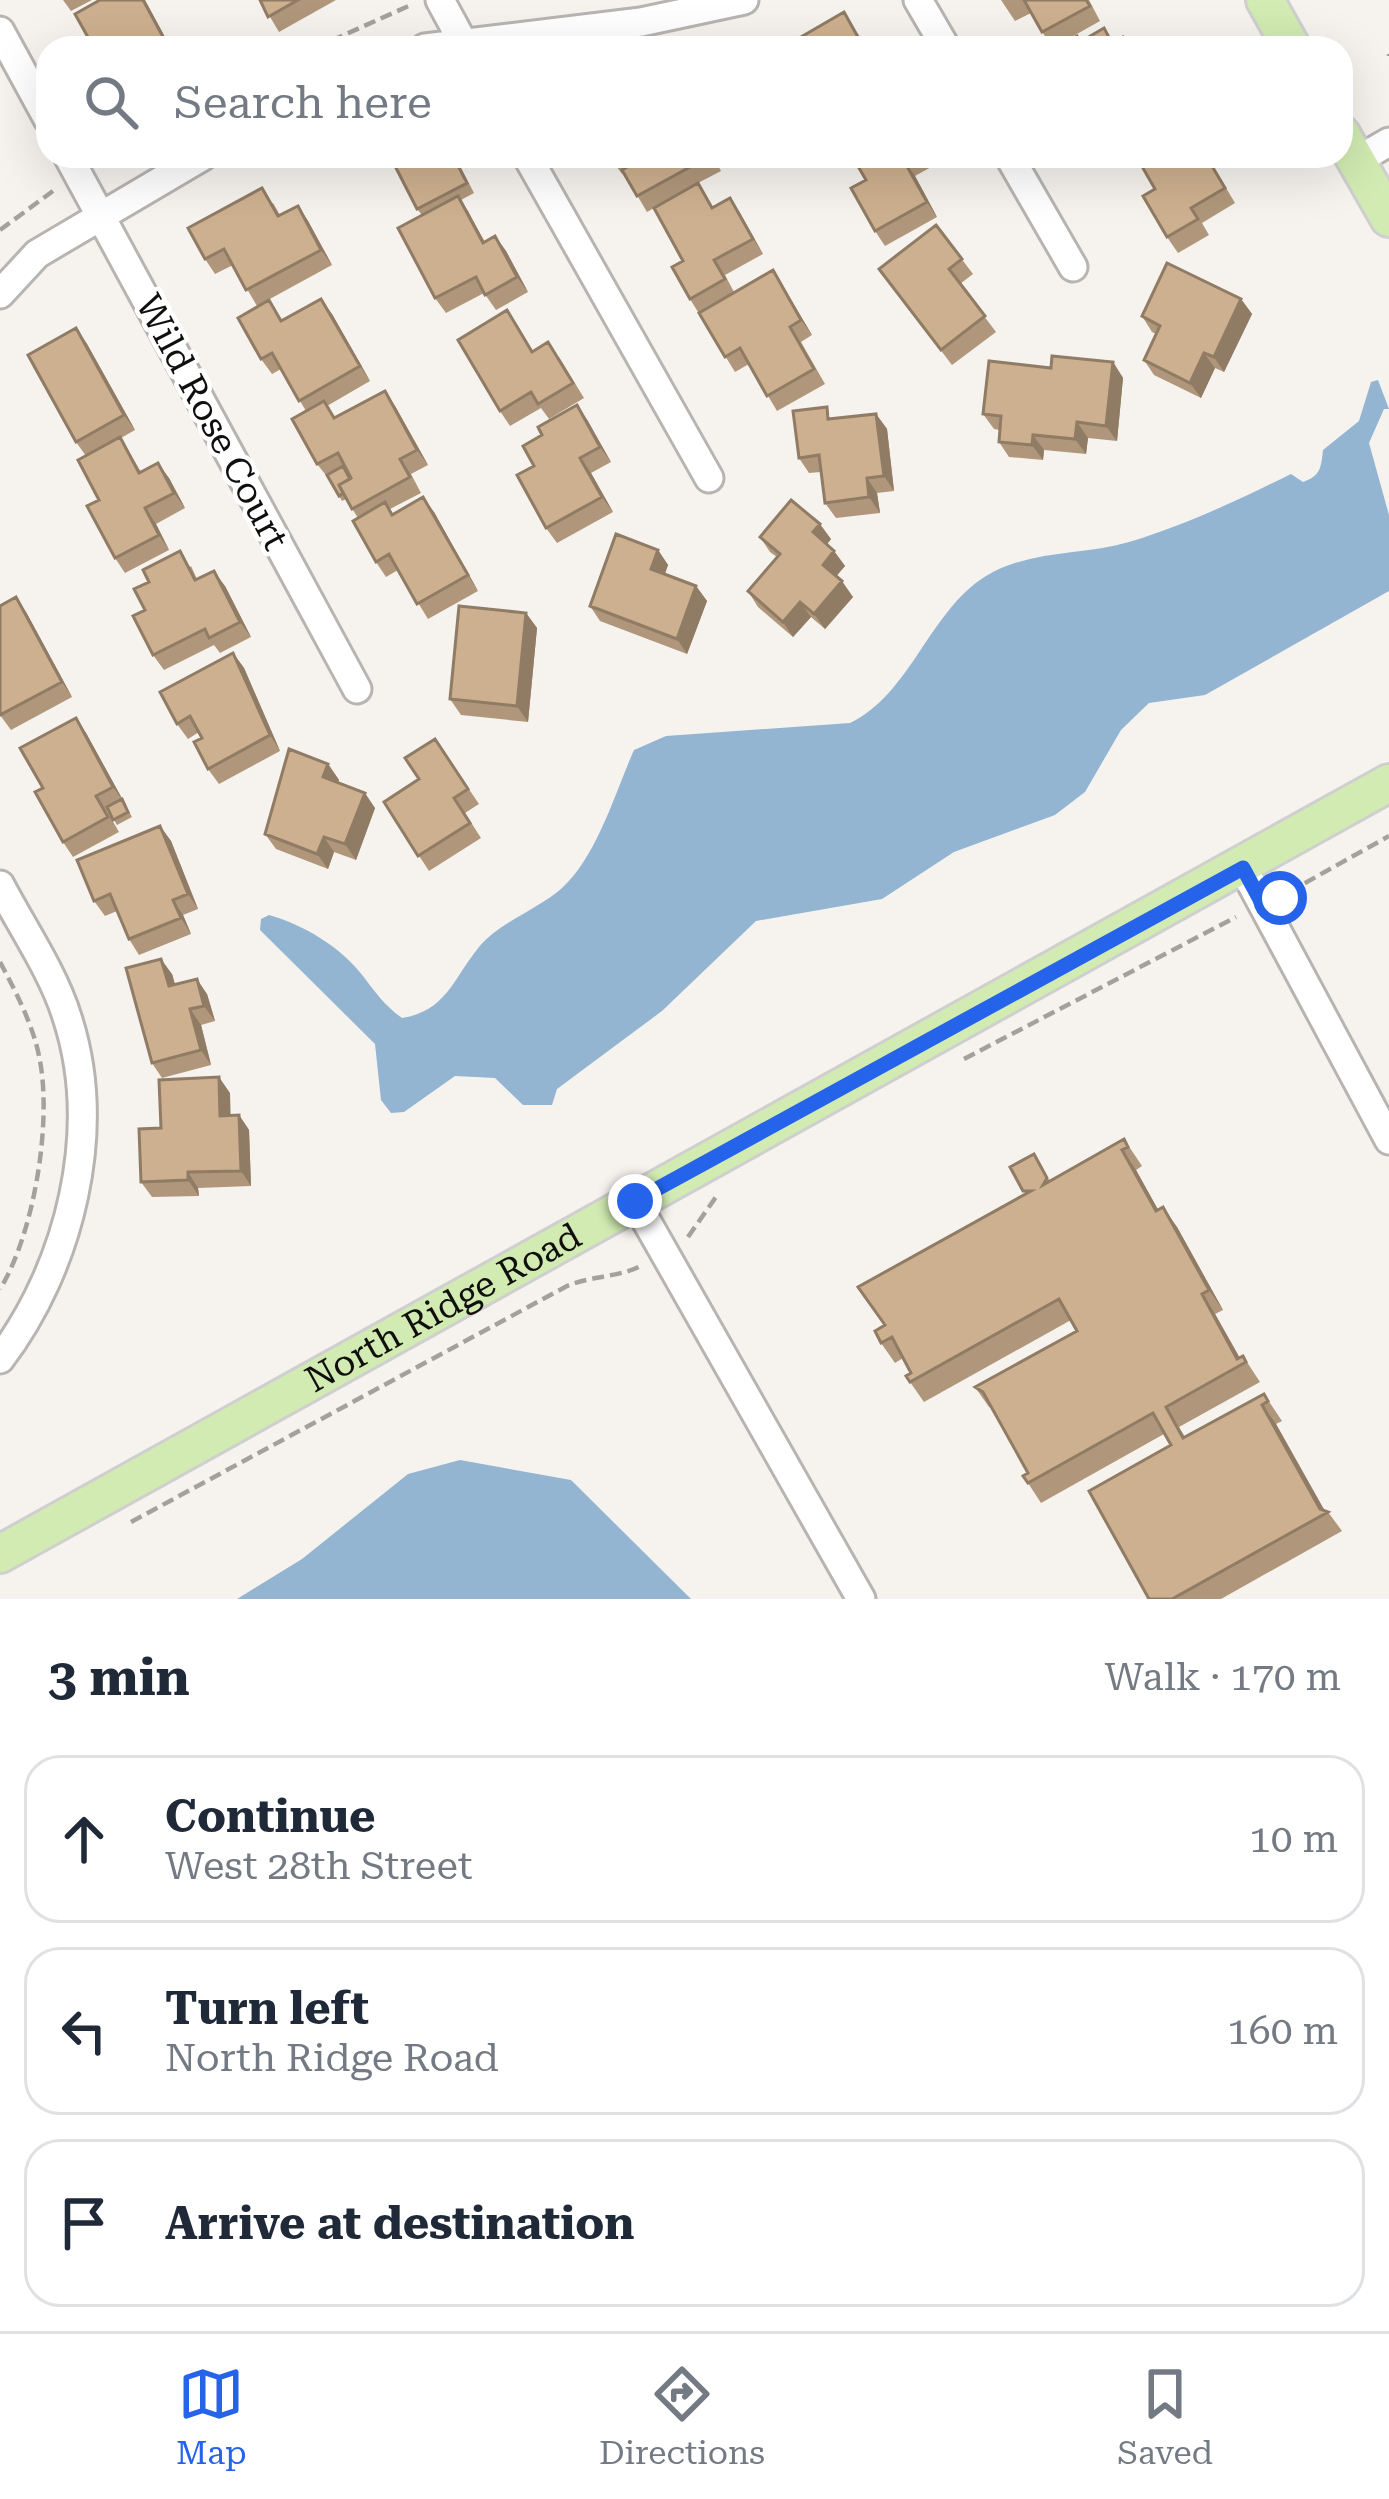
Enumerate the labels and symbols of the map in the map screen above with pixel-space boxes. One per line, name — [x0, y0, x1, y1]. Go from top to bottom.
street label: Wild Rose Court — [127, 287, 297, 557]
route start — [1253, 871, 1307, 925]
route end — [608, 1174, 662, 1228]
street label: North Ridge Road — [298, 1215, 588, 1401]

